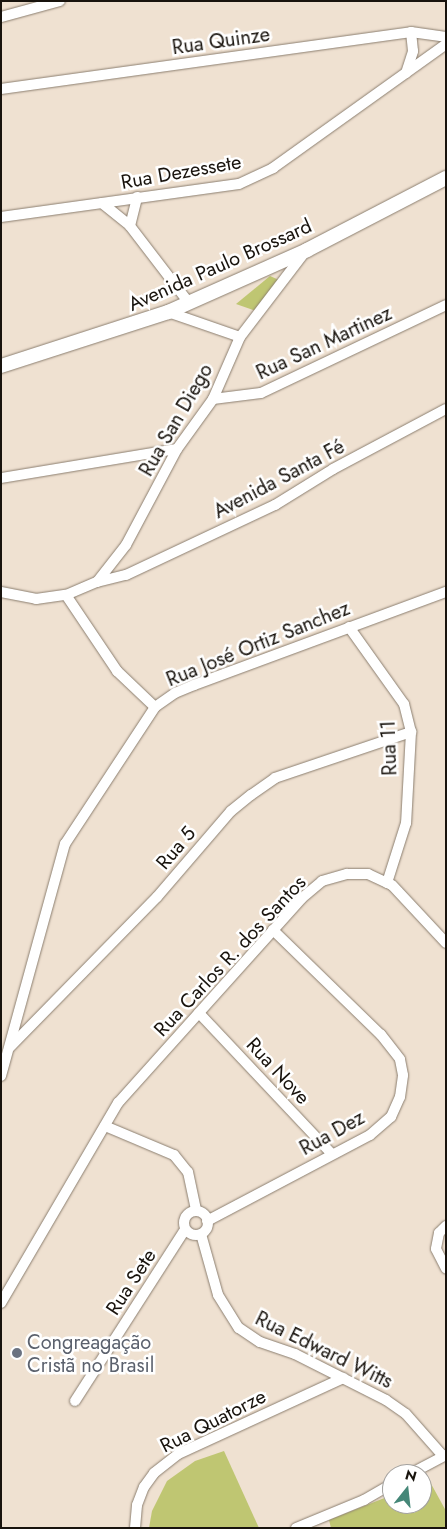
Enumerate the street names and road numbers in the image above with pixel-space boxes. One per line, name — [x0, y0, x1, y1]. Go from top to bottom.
street label: Rua Quinze — [171, 22, 271, 60]
street label: Rua Dezessete — [119, 150, 243, 194]
street label: Avenida Paulo Brossard — [125, 214, 315, 316]
street label: Rua San Martinez — [252, 301, 396, 385]
street label: Rua San Diego — [134, 360, 218, 480]
street label: Avenida Santa Fé — [209, 434, 349, 524]
street label: Rua José Ortiz Sanchez — [163, 596, 353, 692]
street label: Rua 11 — [376, 720, 402, 776]
street label: Rua 5 — [151, 822, 201, 874]
street label: Rua Carlos R. dos Santos — [149, 870, 311, 1042]
street label: Rua Nove — [241, 1033, 315, 1109]
street label: Rua Dez — [296, 1106, 368, 1160]
street label: Rua Sete — [101, 1245, 161, 1319]
street label: Rua Edward Witts — [251, 1306, 397, 1394]
street label: Rua Quatorze — [156, 1384, 270, 1458]

